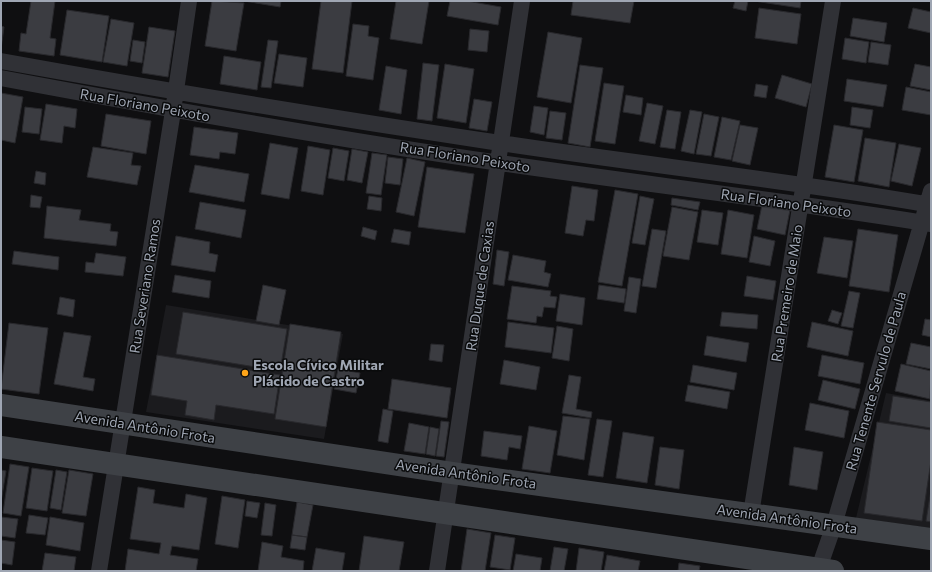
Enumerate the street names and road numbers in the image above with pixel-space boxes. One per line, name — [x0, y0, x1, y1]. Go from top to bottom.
street label: Rua Floriano Peixoto — [79, 85, 211, 124]
street label: Rua Floriano Peixoto — [399, 138, 531, 175]
street label: Rua Floriano Peixoto — [720, 185, 852, 220]
street label: Rua Severiano Ramos — [125, 217, 164, 354]
street label: Rua Duque de Caxias — [462, 220, 497, 352]
street label: Rua Premeiro de Maio — [767, 223, 806, 363]
street label: Rua Tenente Servulo de Paula — [842, 289, 909, 472]
street label: Avenida Antônio Frota — [74, 407, 217, 446]
street label: Avenida Antônio Frota — [395, 455, 538, 492]
street label: Avenida Antônio Frota — [716, 500, 859, 537]

